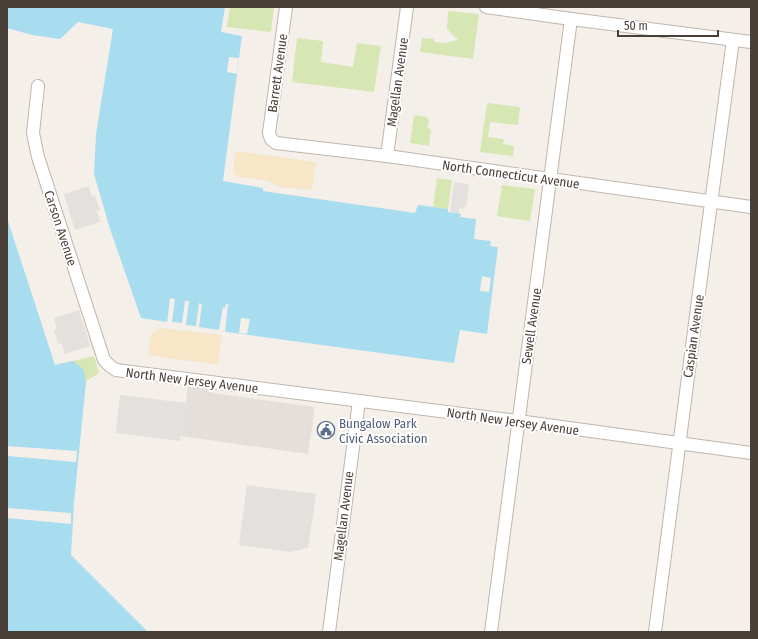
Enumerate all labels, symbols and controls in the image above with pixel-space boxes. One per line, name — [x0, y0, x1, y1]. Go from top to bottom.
scale bar — [618, 12, 718, 38]
text: 50 m — [624, 19, 648, 33]
street label: Barrett Avenue — [265, 33, 290, 113]
street label: Magellan Avenue — [384, 36, 411, 128]
street label: North Connecticut Avenue — [441, 157, 581, 192]
street label: Carson Avenue — [41, 188, 80, 268]
street label: Sewell Avenue — [519, 287, 544, 365]
street label: Caspian Avenue — [680, 294, 707, 379]
street label: North New Jersey Avenue — [125, 365, 259, 396]
street label: North New Jersey Avenue — [446, 405, 580, 438]
place label: Bungalow Park Civic Association — [339, 416, 428, 446]
public building icon: Bungalow Park Civic Association — [316, 420, 336, 440]
street label: Magellan Avenue — [331, 471, 356, 562]

